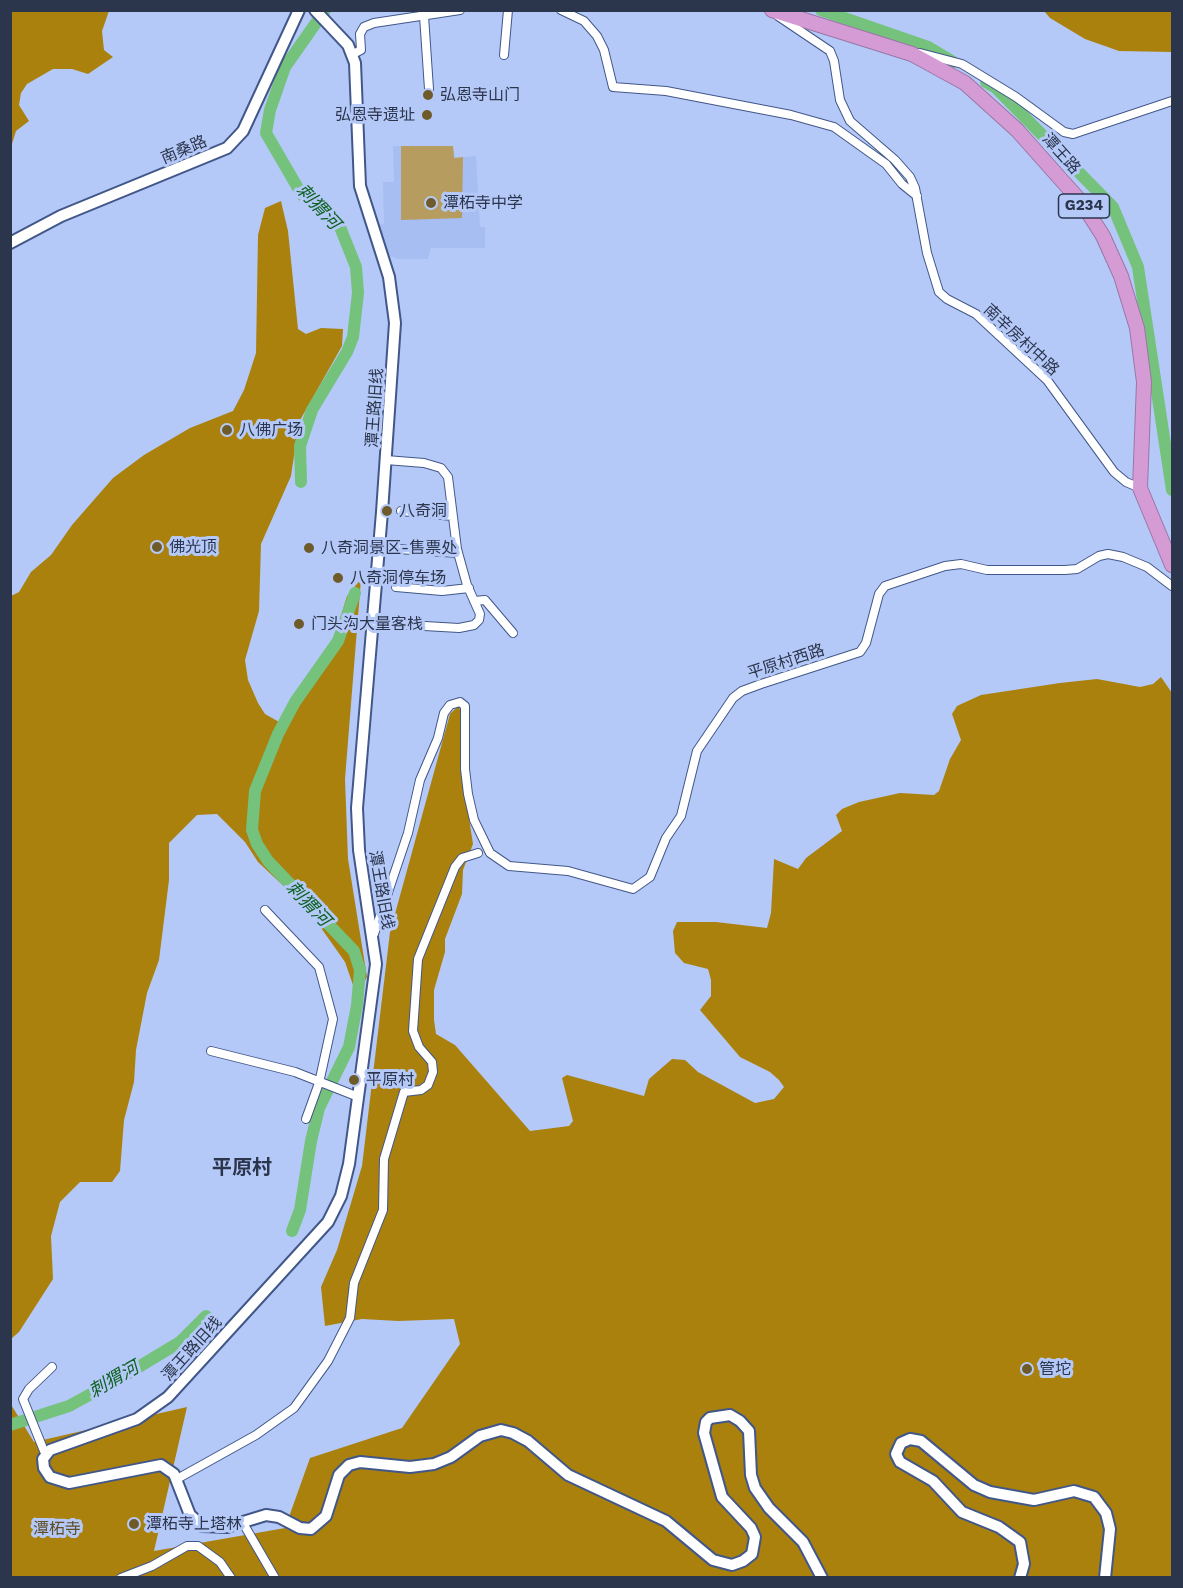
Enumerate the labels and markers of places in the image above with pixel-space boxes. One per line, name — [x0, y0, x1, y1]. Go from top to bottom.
place label: 弘恩寺山门 — [440, 85, 520, 105]
marker: 弘恩寺山门 — [421, 88, 435, 102]
place label: 弘恩寺遗址 — [335, 105, 415, 125]
marker: 弘恩寺遗址 — [420, 108, 434, 122]
place label: 潭柘寺中学 — [443, 193, 523, 213]
marker: 潭柘寺中学 — [424, 196, 438, 210]
place label: 八佛广场 — [239, 420, 303, 440]
marker: 八佛广场 — [220, 423, 234, 437]
place label: 八奇洞 — [399, 501, 447, 521]
marker: 八奇洞 — [380, 504, 394, 518]
place label: 佛光顶 — [169, 537, 217, 557]
place label: 八奇洞景区-售票处 — [321, 538, 457, 558]
marker: 佛光顶 — [150, 540, 164, 554]
marker: 八奇洞景区-售票处 — [302, 541, 316, 555]
place label: 八奇洞停车场 — [350, 568, 446, 588]
marker: 八奇洞停车场 — [331, 571, 345, 585]
place label: 门头沟大量客栈 — [311, 614, 423, 634]
marker: 门头沟大量客栈 — [292, 617, 306, 631]
place label: 平原村 — [366, 1070, 414, 1090]
marker: 平原村 — [347, 1073, 361, 1087]
place label: 管坨 — [1039, 1359, 1071, 1379]
marker: 管坨 — [1020, 1362, 1034, 1376]
place label: 潭柘寺上塔林 — [146, 1514, 242, 1534]
marker: 潭柘寺上塔林 — [127, 1517, 141, 1531]

